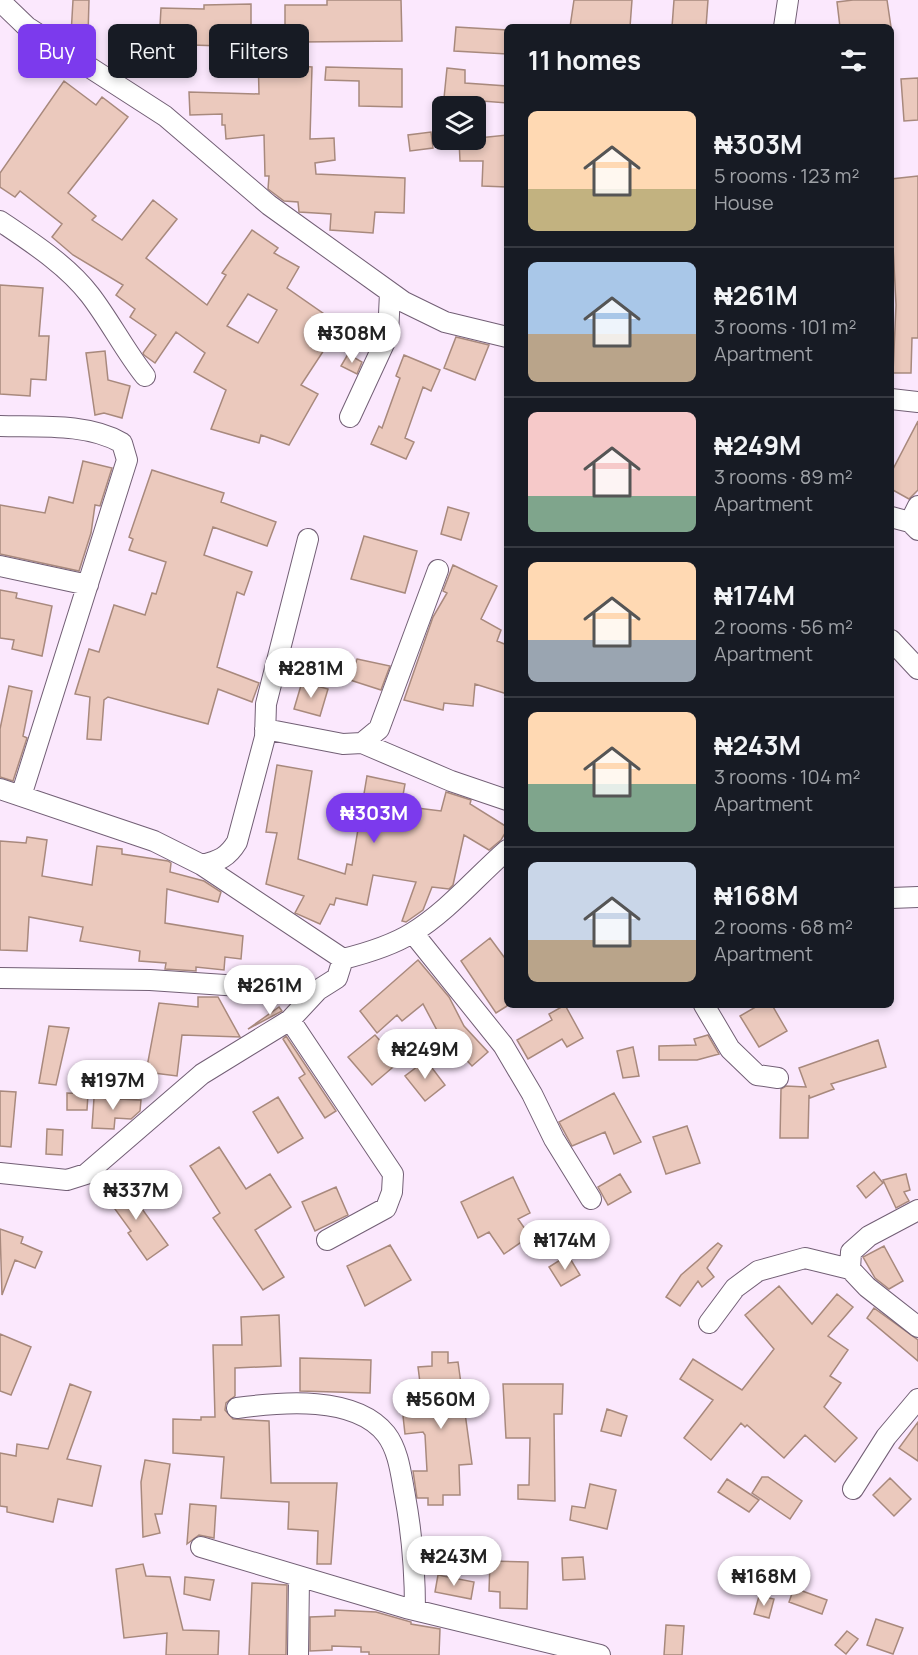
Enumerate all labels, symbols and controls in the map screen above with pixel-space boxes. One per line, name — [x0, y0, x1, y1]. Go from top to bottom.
chip: Buy — [18, 24, 96, 78]
chip: Rent — [108, 24, 197, 78]
chip: Filters — [209, 24, 309, 78]
text: 11 homes — [528, 42, 641, 78]
icon: filters — [837, 44, 870, 77]
map controls — [432, 96, 486, 150]
button: layers — [432, 96, 486, 150]
text: ₦303M — [714, 126, 802, 162]
icon: home — [576, 135, 648, 207]
text: 5 rooms · 123 m² — [714, 162, 859, 189]
text: House — [714, 189, 774, 216]
text: ₦261M — [714, 277, 798, 313]
icon: home — [576, 286, 648, 358]
pin: ₦308M — [310, 313, 394, 364]
text: 3 rooms · 101 m² — [714, 313, 856, 340]
text: ₦308M — [318, 319, 386, 346]
text: Apartment — [714, 340, 813, 367]
text: ₦249M — [714, 427, 801, 463]
icon: home — [576, 436, 648, 508]
text: 3 rooms · 89 m² — [714, 463, 853, 490]
text: Apartment — [714, 490, 813, 517]
text: ₦174M — [714, 577, 795, 613]
icon: home — [576, 586, 648, 658]
text: 2 rooms · 56 m² — [714, 613, 853, 640]
text: Apartment — [714, 640, 813, 667]
pin: ₦281M — [269, 648, 353, 699]
text: ₦281M — [279, 654, 343, 681]
text: ₦243M — [714, 727, 801, 763]
icon: home — [576, 736, 648, 808]
text: 3 rooms · 104 m² — [714, 763, 860, 790]
text: Apartment — [714, 790, 813, 817]
pin: ₦303M — [332, 793, 416, 844]
text: ₦303M — [340, 799, 408, 826]
text: ₦168M — [714, 877, 798, 913]
icon: home — [576, 886, 648, 958]
text: 2 rooms · 68 m² — [714, 913, 853, 940]
text: Apartment — [714, 940, 813, 967]
pin: ₦261M — [228, 965, 312, 1016]
text: ₦261M — [238, 971, 302, 998]
pin: ₦249M — [383, 1029, 467, 1080]
text: ₦249M — [391, 1035, 459, 1062]
pin: ₦197M — [71, 1060, 155, 1111]
text: ₦197M — [81, 1066, 145, 1093]
pin: ₦337M — [94, 1170, 178, 1221]
text: ₦337M — [103, 1176, 169, 1203]
pin: ₦174M — [523, 1220, 607, 1271]
text: ₦174M — [534, 1226, 596, 1253]
pin: ₦560M — [399, 1379, 483, 1430]
text: ₦560M — [407, 1385, 475, 1412]
pin: ₦243M — [412, 1536, 496, 1587]
text: ₦243M — [421, 1542, 487, 1569]
pin: ₦168M — [722, 1556, 806, 1607]
text: ₦168M — [732, 1562, 796, 1589]

